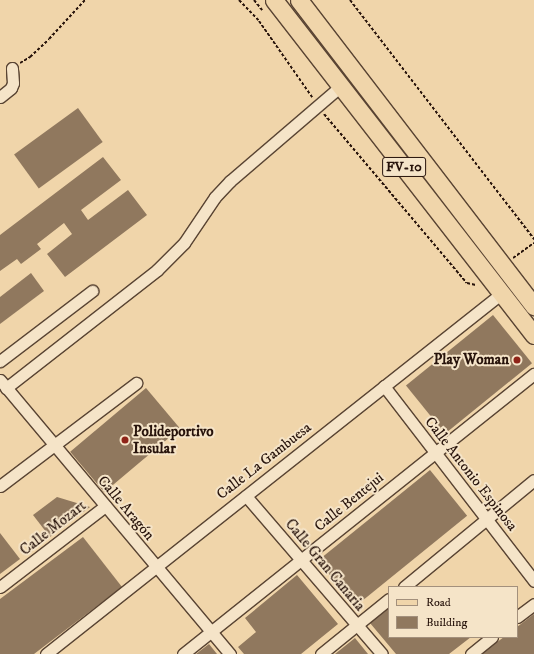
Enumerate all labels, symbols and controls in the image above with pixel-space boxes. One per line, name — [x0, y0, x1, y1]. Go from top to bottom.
road number: FV-10 — [382, 155, 426, 179]
place label: Play Woman — [433, 351, 509, 369]
marker: Play Woman — [512, 355, 522, 365]
street label: Calle Antonio Espinosa — [421, 413, 521, 535]
street label: Calle La Gambuesa — [213, 418, 315, 504]
place label: Polideportivo Insular — [133, 422, 214, 457]
marker: Polideportivo Insular — [120, 435, 130, 445]
street label: Calle Bentejui — [311, 469, 387, 535]
street label: Calle Aragón — [94, 472, 158, 544]
street label: Calle Mozart — [16, 497, 90, 559]
street label: Calle Gran Canaria — [281, 515, 369, 615]
legend — [388, 586, 518, 638]
text: Road — [426, 595, 451, 610]
text: Building — [426, 615, 467, 630]

